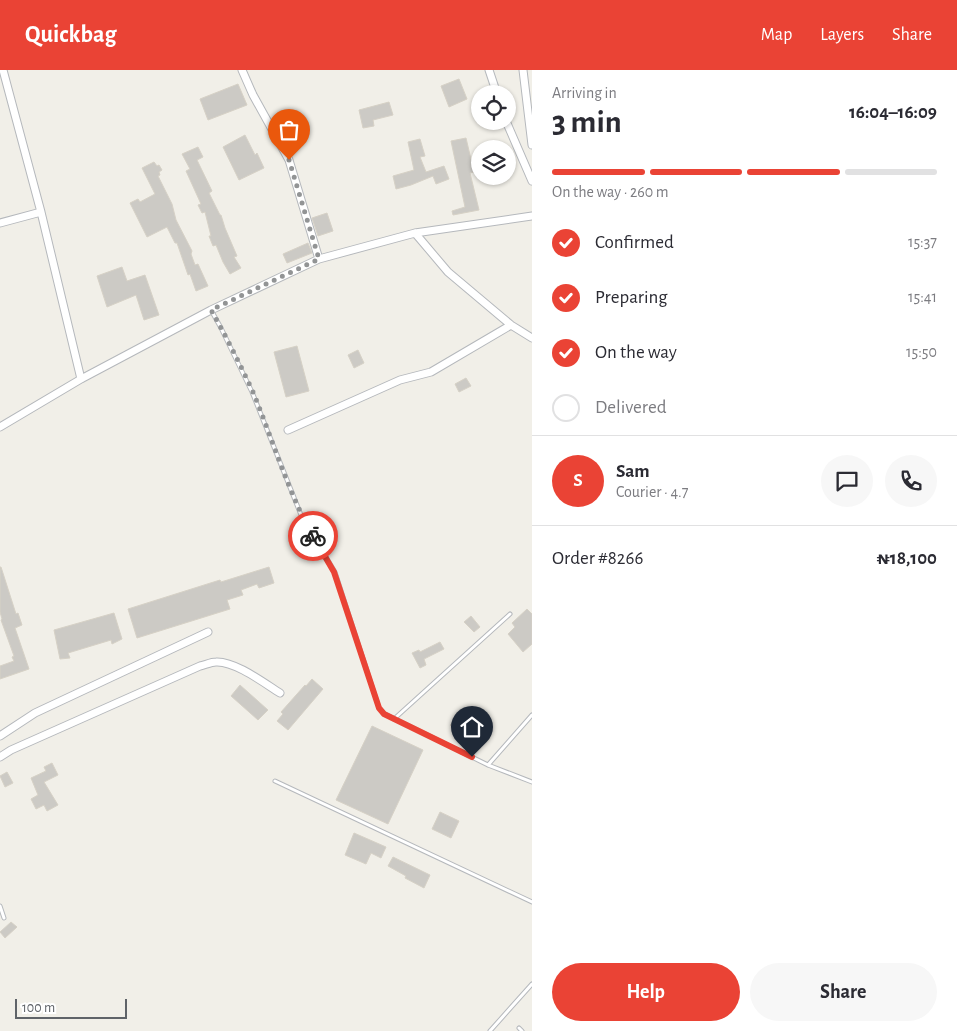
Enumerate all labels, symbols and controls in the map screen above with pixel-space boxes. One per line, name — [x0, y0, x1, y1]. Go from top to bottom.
text: Quickbag — [25, 23, 117, 47]
text: Map — [761, 26, 792, 44]
text: Layers — [820, 26, 864, 44]
text: Share — [892, 26, 932, 44]
map controls — [471, 85, 516, 185]
button: locate — [471, 85, 516, 130]
text: Arriving in — [552, 85, 617, 101]
text: 16:04–16:09 — [849, 103, 937, 122]
text: 3 min — [552, 106, 622, 138]
pin — [268, 109, 310, 160]
icon: bag — [275, 116, 303, 144]
button: layers — [471, 140, 516, 185]
text: On the way · 260 m — [552, 184, 669, 200]
icon: check — [552, 229, 580, 257]
text: Confirmed — [595, 233, 674, 252]
text: 15:37 — [908, 234, 937, 250]
icon: check — [552, 284, 580, 312]
text: Preparing — [595, 288, 668, 307]
text: 15:41 — [908, 289, 937, 305]
icon: check — [552, 339, 580, 367]
text: On the way — [595, 343, 677, 362]
text: 15:50 — [906, 344, 937, 360]
text: Delivered — [595, 398, 667, 417]
button: chat — [821, 455, 873, 507]
button: phone — [885, 455, 937, 507]
text: Sam — [616, 462, 650, 481]
text: S — [573, 471, 583, 490]
text: Courier · 4.7 — [616, 484, 688, 500]
courier — [288, 511, 338, 561]
icon: bike — [299, 522, 327, 550]
text: Order #8266 — [552, 549, 643, 568]
text: ₦18,100 — [876, 549, 937, 568]
pin — [451, 706, 493, 757]
icon: home — [458, 713, 486, 741]
button: Help — [552, 963, 740, 1021]
button: Share — [750, 963, 937, 1021]
scale bar — [15, 996, 128, 1019]
text: 100 m — [22, 1001, 55, 1015]

